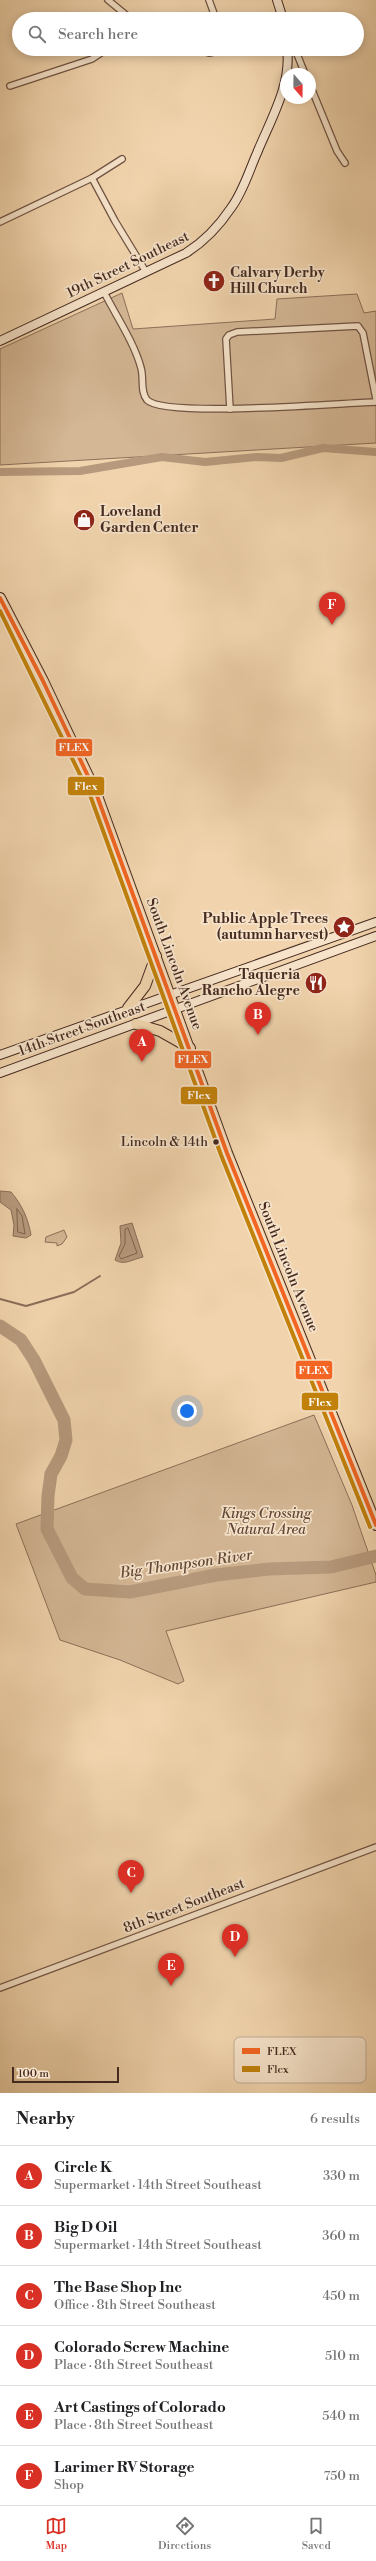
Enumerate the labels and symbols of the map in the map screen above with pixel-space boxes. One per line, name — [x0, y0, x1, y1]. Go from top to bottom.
north arrow — [280, 68, 316, 104]
street label: 19th Street Southeast — [64, 228, 192, 302]
place label: Calvary Derby Hill Church — [230, 264, 326, 298]
church icon: Calvary Derby Hill Church — [201, 268, 227, 294]
place label: Loveland Garden Center — [100, 503, 198, 537]
shop icon: Loveland Garden Center — [71, 507, 97, 533]
pin: F — [319, 592, 345, 625]
line badge: FLEX — [55, 738, 93, 757]
text: FLEX — [59, 741, 90, 755]
line badge: Flex — [67, 776, 105, 796]
text: Flex — [74, 780, 98, 794]
street label: South Lincoln Avenue — [142, 896, 206, 1032]
place label: Public Apple Trees (autumn harvest) — [202, 910, 328, 944]
place icon: Public Apple Trees (autumn harvest) — [331, 914, 357, 940]
place label: Taqueria Rancho Alegre — [202, 966, 300, 1000]
restaurant icon: Taqueria Rancho Alegre — [303, 970, 329, 996]
street label: 14th Street Southeast — [16, 998, 148, 1060]
pin: B — [245, 1002, 271, 1035]
pin: A — [129, 1029, 155, 1062]
line badge: FLEX — [174, 1050, 212, 1069]
text: FLEX — [178, 1053, 209, 1067]
line badge: Flex — [180, 1086, 218, 1105]
text: Flex — [187, 1089, 211, 1103]
place label: Lincoln & 14th — [121, 1134, 208, 1150]
marker: Lincoln & 14th — [211, 1137, 221, 1147]
street label: South Lincoln Avenue — [254, 1199, 322, 1335]
line badge: FLEX — [295, 1360, 333, 1380]
text: FLEX — [299, 1364, 330, 1378]
line badge: Flex — [301, 1392, 339, 1411]
text: Flex — [308, 1396, 332, 1410]
your location — [177, 1401, 197, 1421]
park label: Kings Crossing Natural Area — [221, 1505, 312, 1539]
water label: Big Thompson River — [118, 1545, 254, 1583]
pin: C — [118, 1860, 144, 1893]
street label: 8th Street Southeast — [121, 1875, 247, 1937]
pin: D — [222, 1924, 248, 1957]
pin: E — [158, 1953, 184, 1986]
legend — [234, 2037, 366, 2083]
text: FLEX — [267, 2045, 297, 2059]
text: Flex — [267, 2063, 289, 2077]
scale bar — [12, 2065, 119, 2084]

